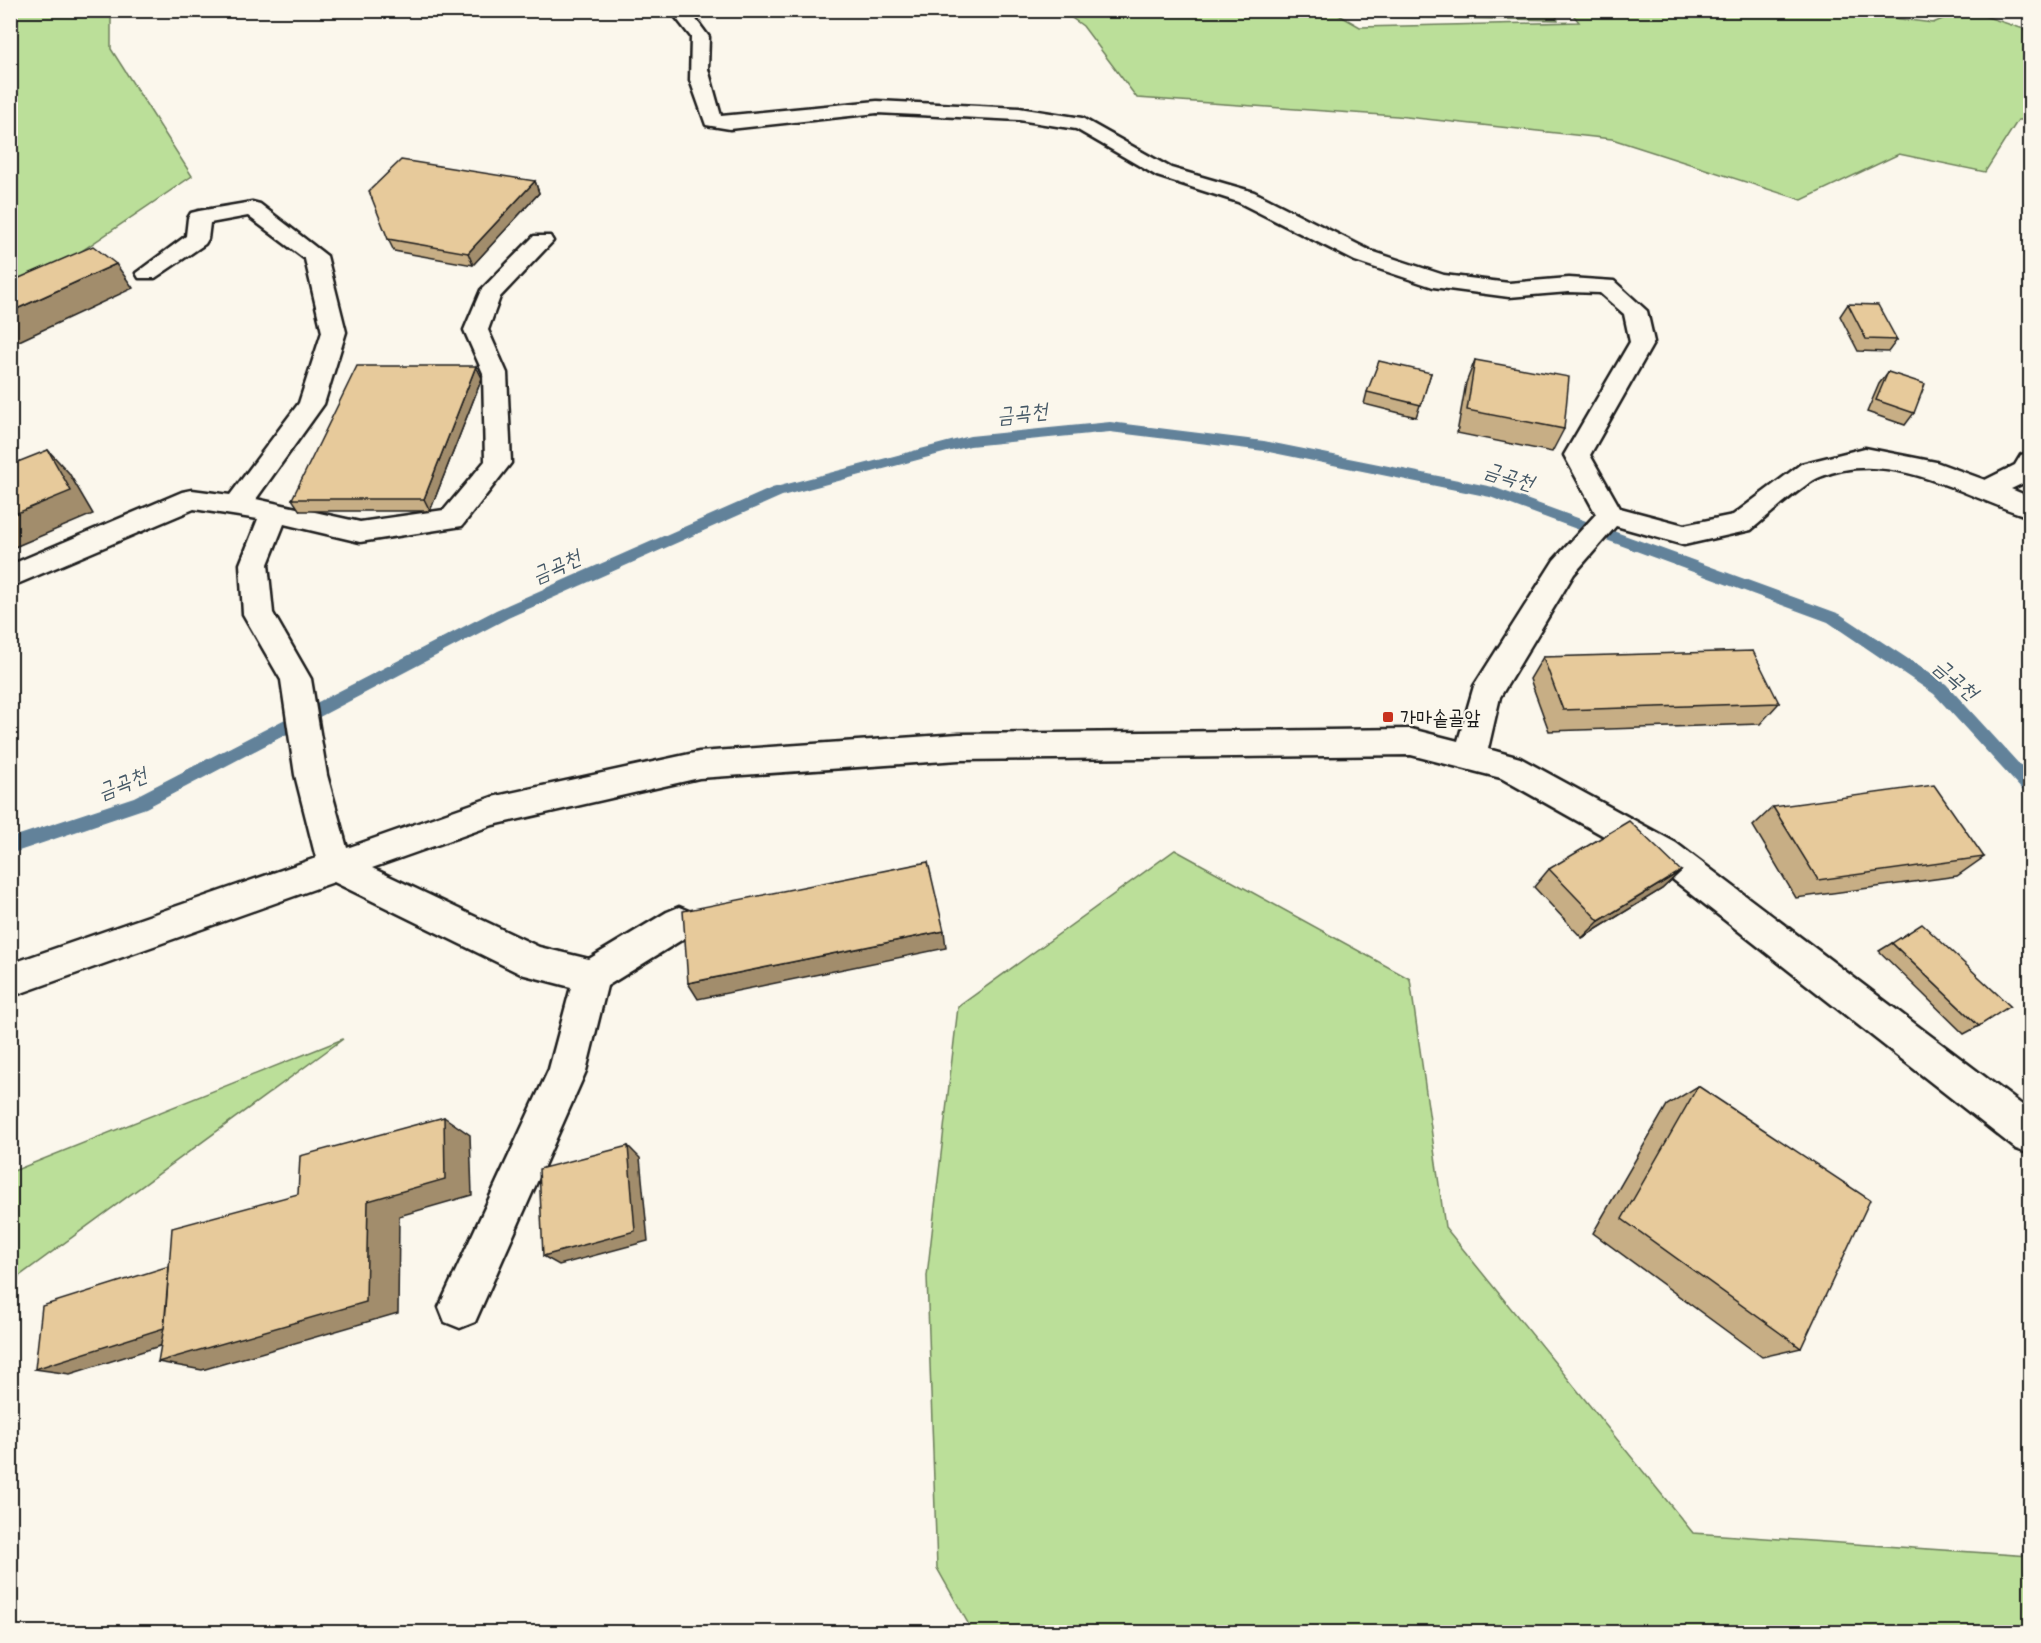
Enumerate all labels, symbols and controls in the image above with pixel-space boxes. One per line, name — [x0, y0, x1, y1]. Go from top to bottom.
water label: 금곡천 — [995, 397, 1051, 431]
water label: 금곡천 — [1480, 456, 1539, 498]
water label: 금곡천 — [528, 543, 587, 590]
water label: 금곡천 — [1927, 653, 1985, 708]
place label: 가마솥골앞 — [1400, 705, 1480, 732]
marker: 가마솥골앞 — [1381, 710, 1395, 724]
water label: 금곡천 — [94, 761, 153, 806]

